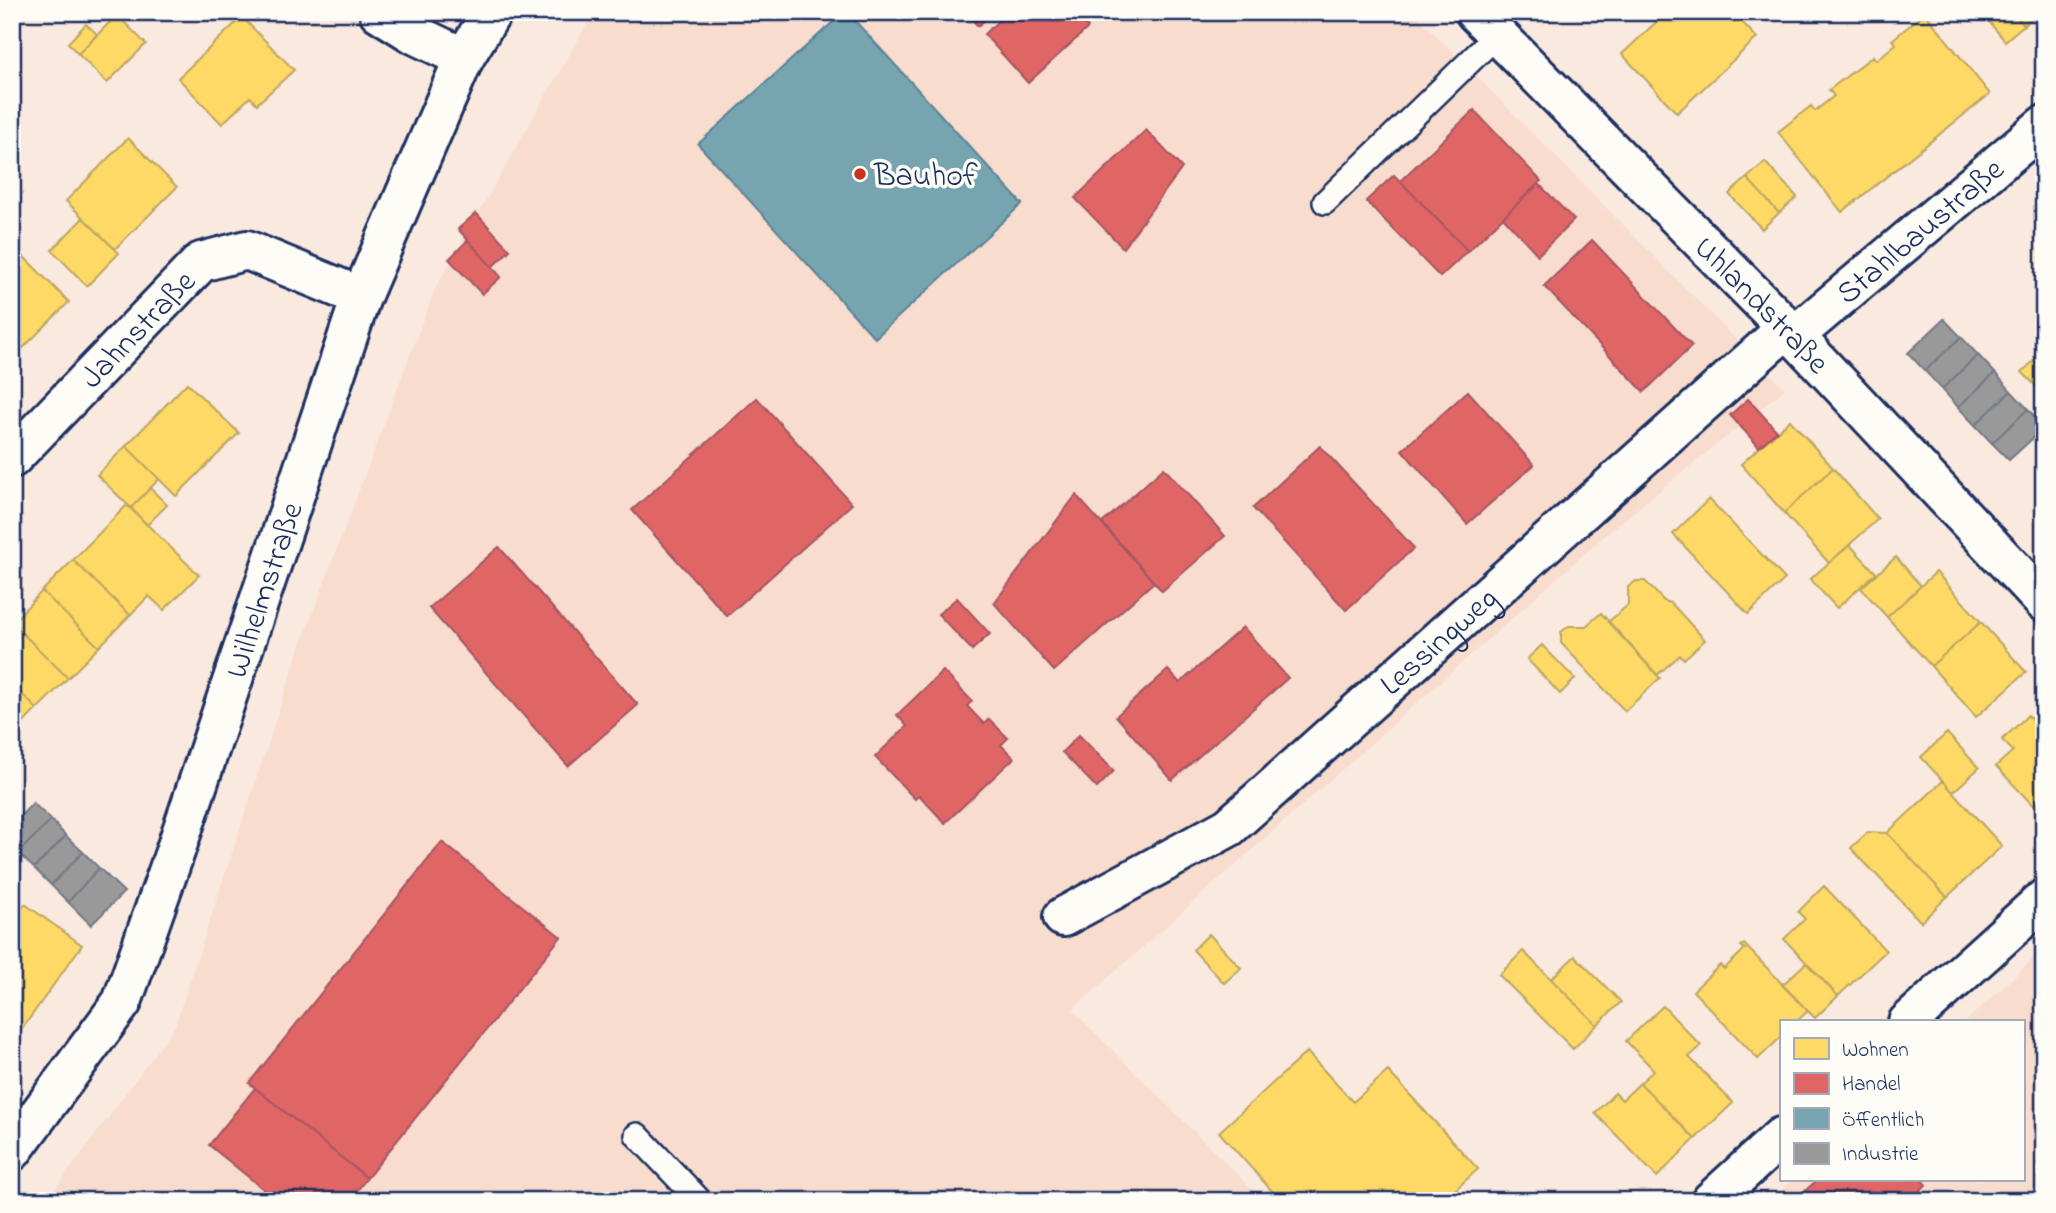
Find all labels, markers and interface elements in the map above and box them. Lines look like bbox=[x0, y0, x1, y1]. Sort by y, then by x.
street label: Stahlbaustraße bbox=[1827, 148, 2016, 318]
place label: Bauhof bbox=[873, 154, 978, 201]
marker: Bauhof bbox=[852, 166, 868, 182]
street label: Uhlandstraße bbox=[1682, 227, 1839, 387]
street label: Jahnstraße bbox=[71, 260, 209, 401]
street label: Wilhelmstraße bbox=[215, 496, 318, 685]
street label: Lessingweg bbox=[1371, 577, 1510, 709]
legend bbox=[1780, 1020, 2024, 1182]
text: Wohnen bbox=[1842, 1036, 1909, 1066]
text: Handel bbox=[1842, 1070, 1901, 1100]
text: Öffentlich bbox=[1842, 1106, 1924, 1136]
text: Industrie bbox=[1842, 1140, 1919, 1170]

